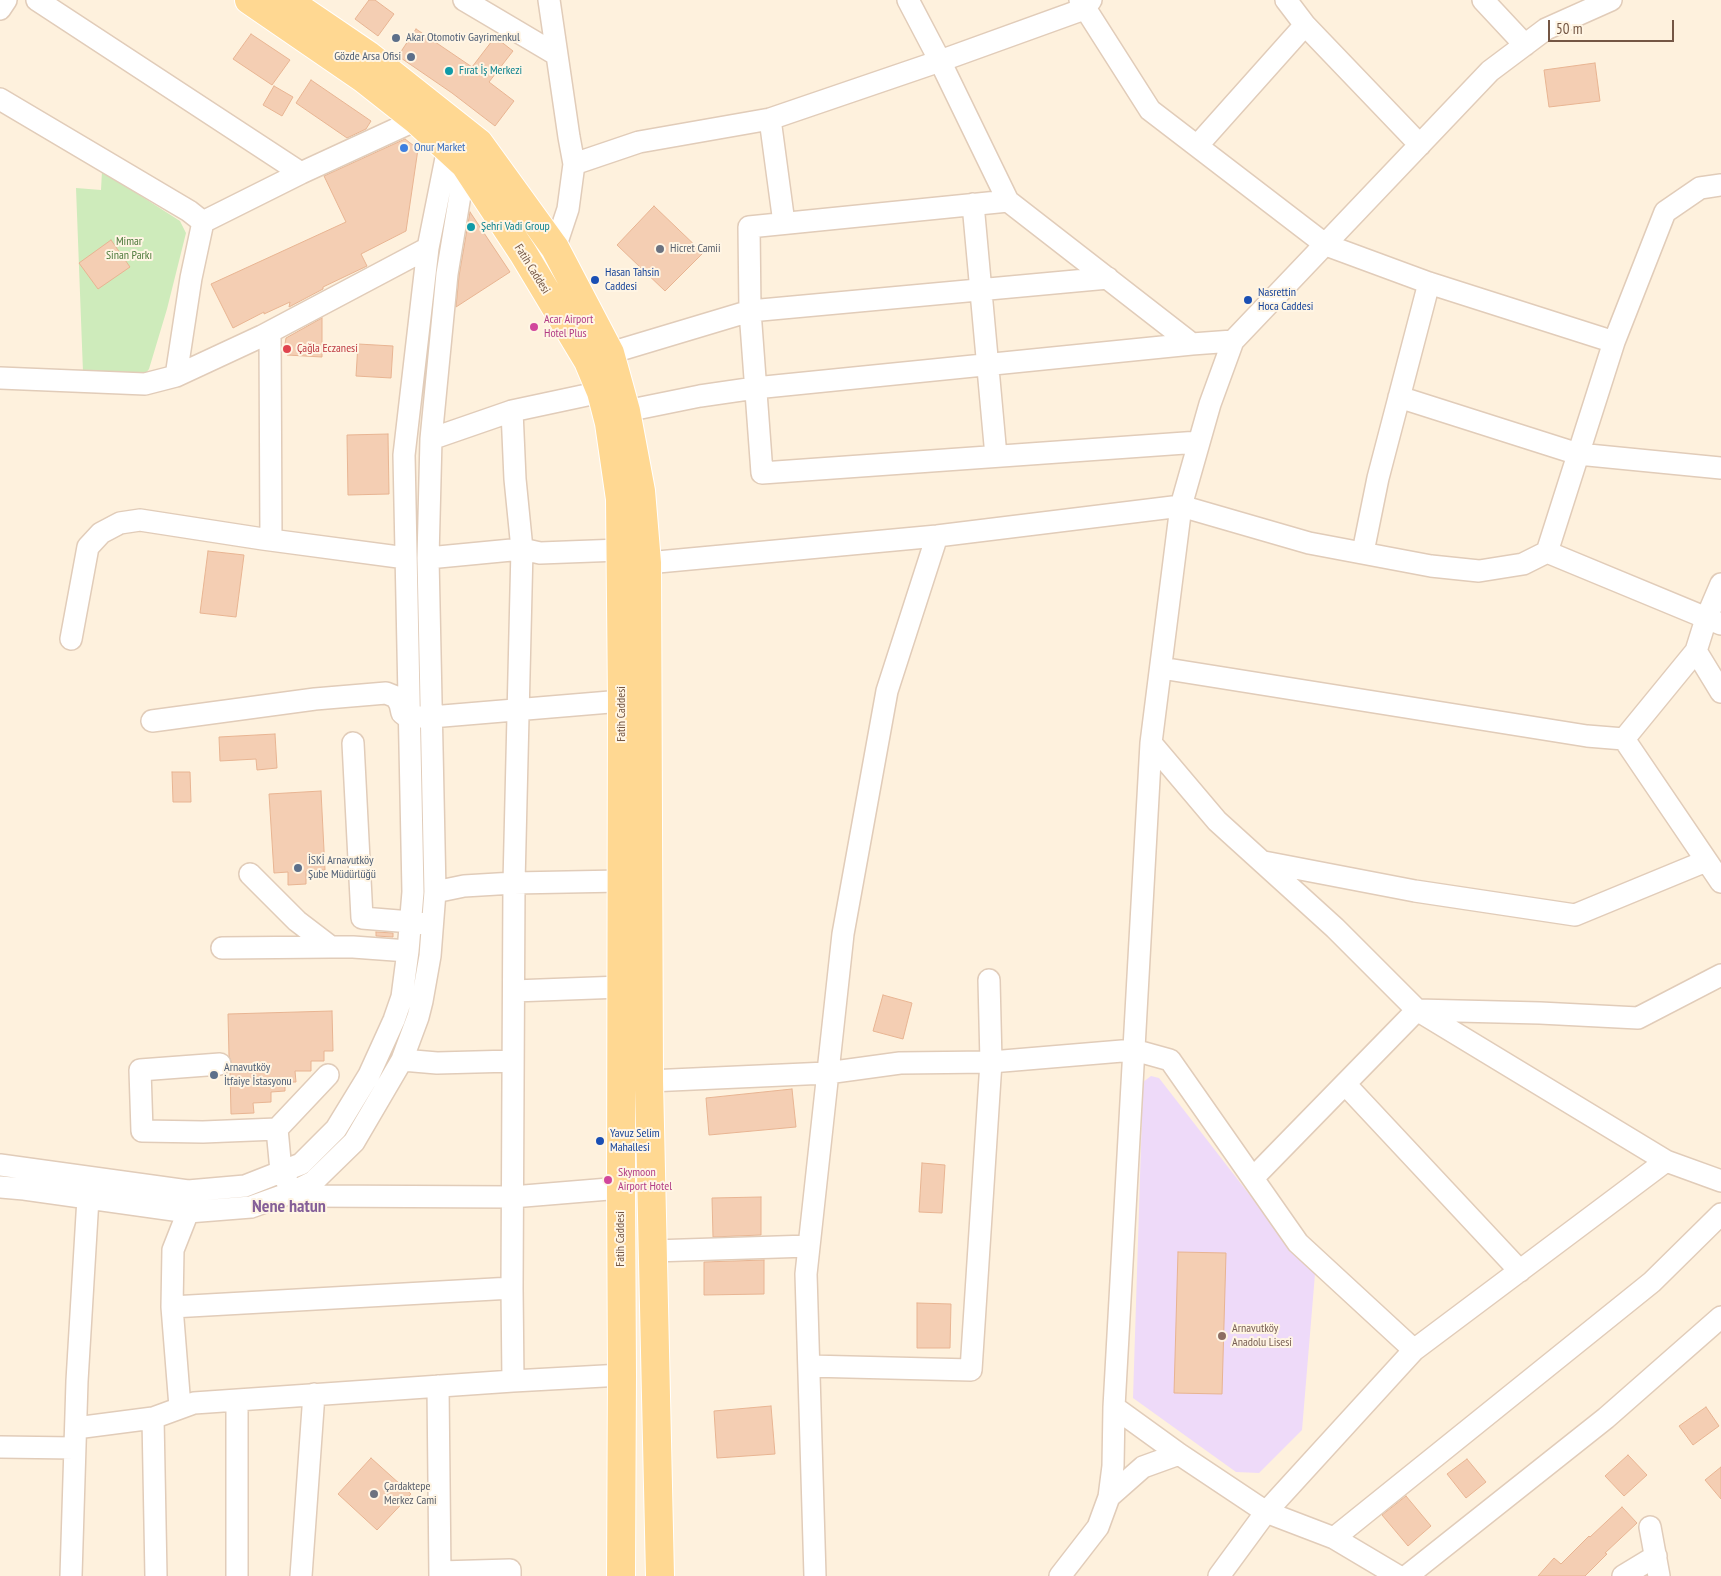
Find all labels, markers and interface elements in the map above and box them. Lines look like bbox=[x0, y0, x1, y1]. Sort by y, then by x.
scale bar bbox=[1551, 10, 1677, 42]
text: 50 m bbox=[1556, 19, 1582, 38]
place label: Akar Otomotiv Gayrimenkul bbox=[406, 31, 520, 45]
marker: Akar Otomotiv Gayrimenkul bbox=[390, 32, 402, 44]
place label: Gözde Arsa Ofisi bbox=[334, 50, 401, 64]
marker: Gözde Arsa Ofisi bbox=[405, 51, 417, 63]
place label: Fırat İş Merkezi bbox=[459, 64, 522, 78]
marker: Fırat İş Merkezi bbox=[443, 65, 455, 77]
place label: Onur Market bbox=[414, 141, 465, 155]
marker: Onur Market bbox=[398, 142, 410, 154]
place label: Şehri Vadi Group bbox=[481, 220, 550, 234]
marker: Şehri Vadi Group bbox=[465, 221, 477, 233]
park label: Mimar Sinan Parkı bbox=[106, 235, 152, 263]
street label: Fatih Caddesi bbox=[511, 242, 553, 296]
place label: Hicret Camii bbox=[670, 242, 721, 256]
marker: Hicret Camii bbox=[654, 243, 666, 255]
place label: Hasan Tahsin Caddesi bbox=[605, 266, 659, 294]
marker: Hasan Tahsin Caddesi bbox=[589, 274, 601, 286]
place label: Nasrettin Hoca Caddesi bbox=[1258, 286, 1313, 314]
marker: Nasrettin Hoca Caddesi bbox=[1242, 294, 1254, 306]
place label: Acar Airport Hotel Plus bbox=[544, 313, 593, 341]
marker: Acar Airport Hotel Plus bbox=[528, 321, 540, 333]
place label: Çağla Eczanesi bbox=[297, 342, 358, 356]
marker: Çağla Eczanesi bbox=[281, 343, 293, 355]
street label: Fatih Caddesi bbox=[615, 686, 629, 742]
place label: İSKİ Arnavutköy Şube Müdürlüğü bbox=[308, 854, 376, 882]
marker: İSKİ Arnavutköy Şube Müdürlüğü bbox=[292, 862, 304, 874]
place label: Arnavutköy İtfaiye İstasyonu bbox=[224, 1061, 292, 1089]
marker: Arnavutköy İtfaiye İstasyonu bbox=[208, 1069, 220, 1081]
place label: Yavuz Selim Mahallesi bbox=[610, 1127, 660, 1155]
marker: Yavuz Selim Mahallesi bbox=[594, 1135, 606, 1147]
place label: Skymoon Airport Hotel bbox=[618, 1166, 672, 1194]
marker: Skymoon Airport Hotel bbox=[602, 1174, 614, 1186]
district label: Nene hatun bbox=[252, 1196, 326, 1218]
street label: Fatih Caddesi bbox=[614, 1211, 628, 1267]
place label: Arnavutköy Anadolu Lisesi bbox=[1232, 1322, 1292, 1350]
marker: Arnavutköy Anadolu Lisesi bbox=[1216, 1330, 1228, 1342]
place label: Çardaktepe Merkez Cami bbox=[384, 1480, 437, 1508]
marker: Çardaktepe Merkez Cami bbox=[368, 1488, 380, 1500]

